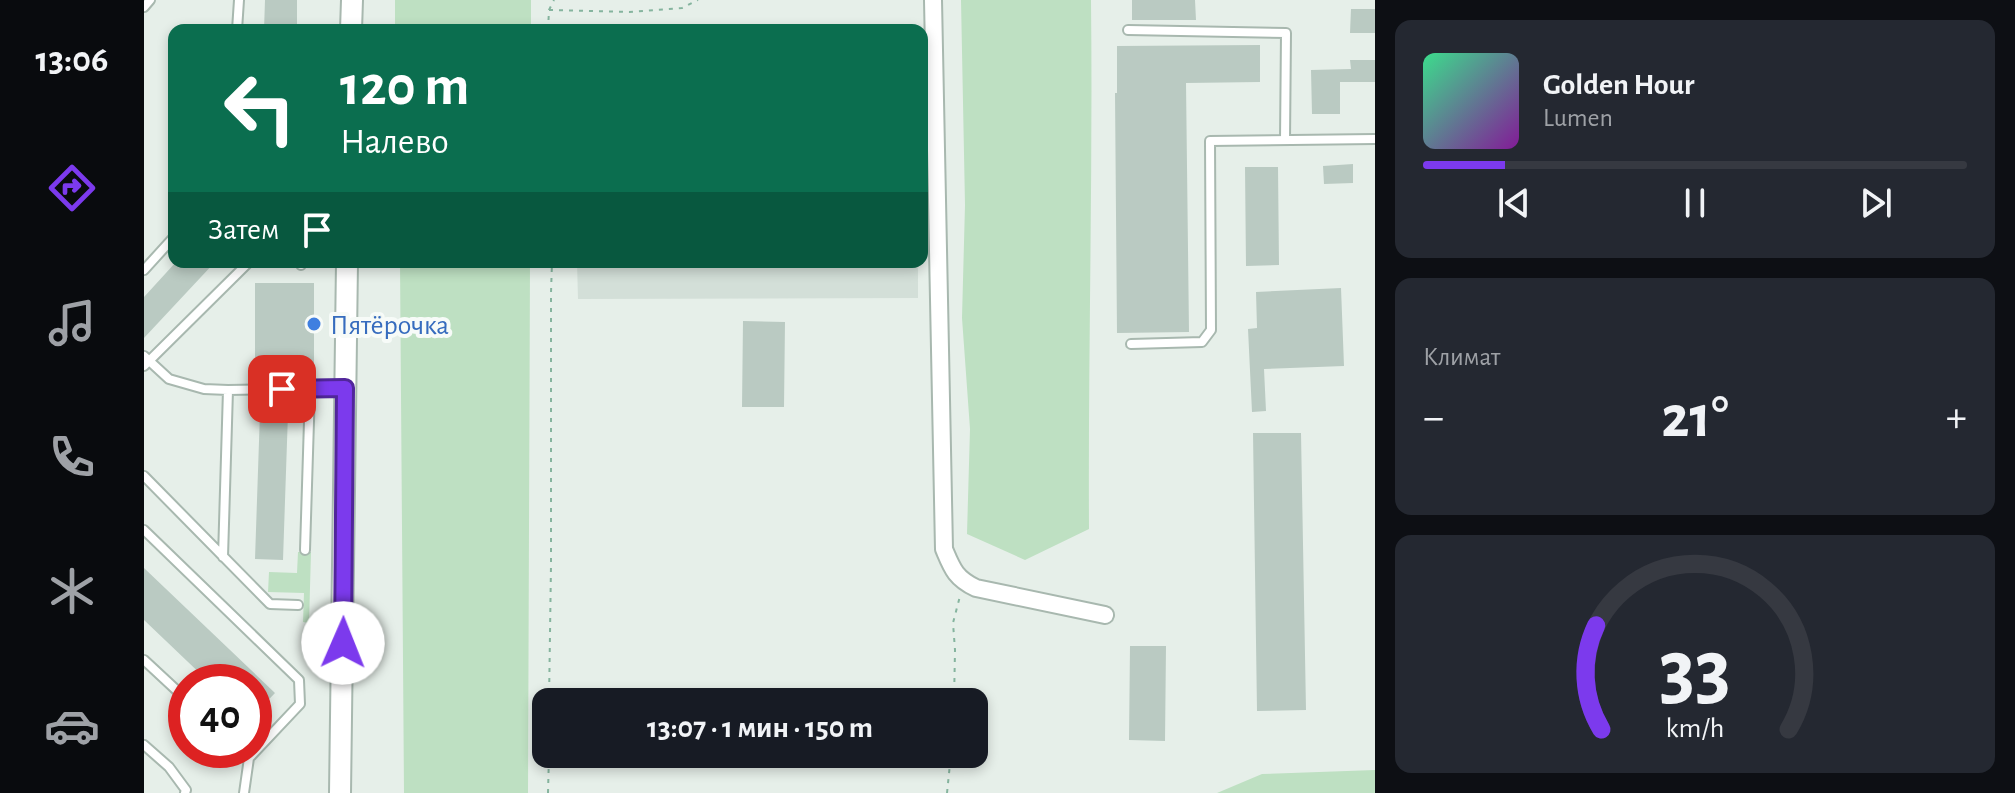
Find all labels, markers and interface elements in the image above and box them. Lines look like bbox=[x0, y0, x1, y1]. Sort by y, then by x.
text: 13:06 bbox=[36, 42, 108, 78]
icon: left bbox=[208, 56, 312, 160]
text: 120 m bbox=[340, 59, 469, 115]
text: Golden Hour bbox=[1543, 70, 1695, 100]
text: Lumen bbox=[1543, 105, 1613, 131]
text: Налево bbox=[340, 124, 449, 160]
icon: directions bbox=[44, 160, 100, 216]
icon: previous bbox=[1492, 181, 1536, 225]
icon: pause bbox=[1673, 181, 1717, 225]
icon: next bbox=[1854, 181, 1898, 225]
icon: arrive bbox=[295, 208, 339, 252]
text: Затем bbox=[208, 215, 279, 245]
icon: music bbox=[44, 295, 100, 351]
place label: Пятёрочка bbox=[330, 312, 449, 340]
marker: Пятёрочка bbox=[305, 315, 323, 333]
text: Климат bbox=[1423, 344, 1500, 370]
pin bbox=[248, 355, 316, 423]
icon: arrive bbox=[260, 367, 304, 411]
text: 21° bbox=[1661, 388, 1729, 448]
text: − bbox=[1423, 396, 1444, 440]
text: + bbox=[1946, 396, 1967, 440]
icon: phone bbox=[44, 429, 100, 485]
icon: climate bbox=[44, 563, 100, 619]
position arrow bbox=[301, 601, 385, 685]
text: 33 bbox=[1659, 629, 1731, 713]
speed limit sign: 40 bbox=[168, 664, 272, 768]
icon: car bbox=[44, 698, 100, 754]
text: 13:07 · 1 мин · 150 m bbox=[647, 713, 873, 743]
text: km/h bbox=[1666, 714, 1724, 743]

